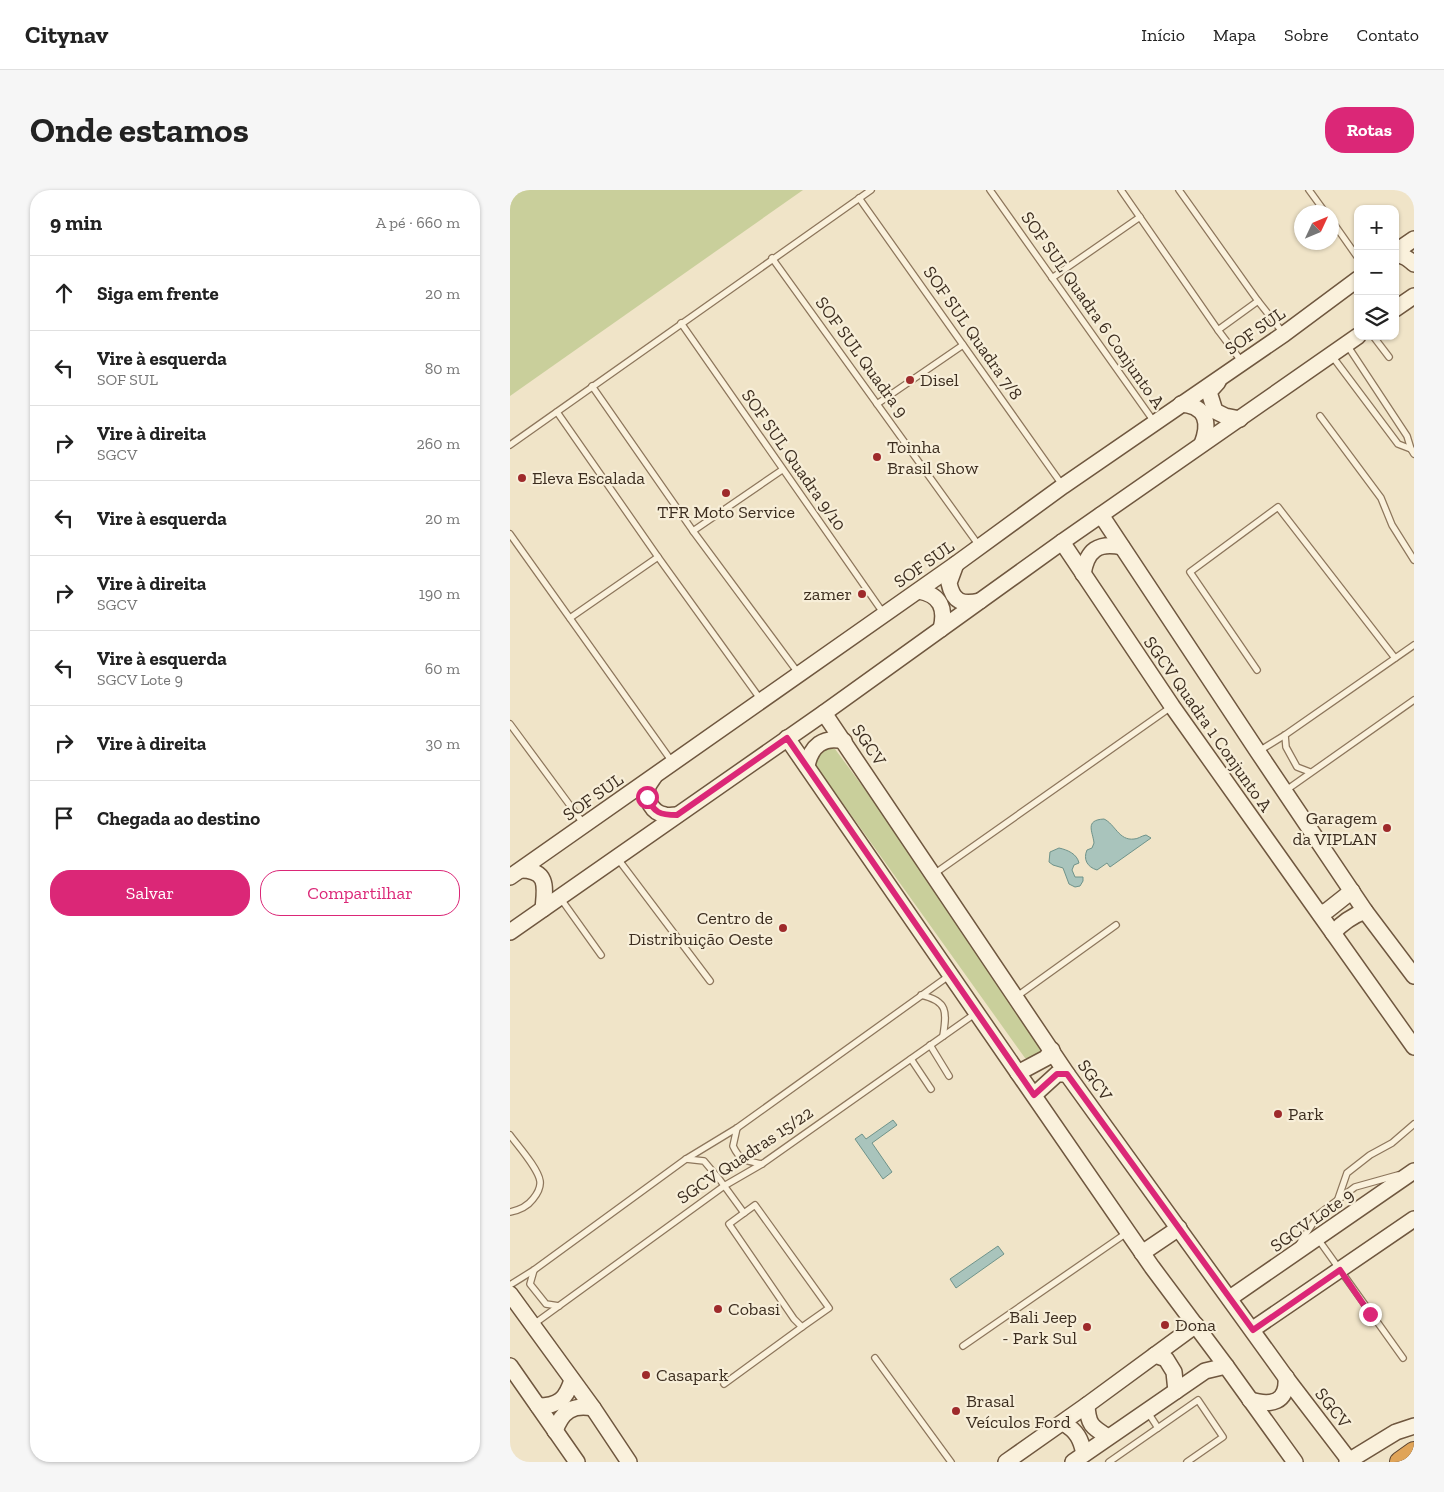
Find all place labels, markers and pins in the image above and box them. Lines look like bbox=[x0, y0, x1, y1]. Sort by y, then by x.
place label: Disel bbox=[920, 369, 959, 391]
marker: Disel bbox=[904, 374, 916, 386]
place label: Toinha Brasil Show bbox=[887, 436, 979, 479]
marker: Toinha Brasil Show bbox=[871, 451, 883, 463]
place label: Eleva Escalada bbox=[532, 467, 645, 489]
marker: Eleva Escalada bbox=[516, 472, 528, 484]
marker: TFR Moto Service bbox=[720, 487, 732, 499]
place label: TFR Moto Service bbox=[657, 501, 795, 523]
place label: zamer bbox=[803, 583, 852, 605]
marker: zamer bbox=[856, 588, 868, 600]
place label: Garagem da VIPLAN bbox=[1293, 807, 1377, 850]
marker: Garagem da VIPLAN bbox=[1381, 822, 1393, 834]
place label: Centro de Distribuição Oeste bbox=[628, 907, 773, 950]
marker: Centro de Distribuição Oeste bbox=[777, 922, 789, 934]
place label: Park bbox=[1288, 1103, 1324, 1125]
marker: Park bbox=[1272, 1108, 1284, 1120]
place label: Cobasi bbox=[728, 1298, 780, 1320]
marker: Cobasi bbox=[712, 1303, 724, 1315]
place label: Bali Jeep - Park Sul bbox=[1002, 1306, 1077, 1349]
place label: Dona bbox=[1175, 1314, 1216, 1336]
marker: Dona bbox=[1159, 1319, 1171, 1331]
marker: Bali Jeep - Park Sul bbox=[1081, 1321, 1093, 1333]
place label: Casapark bbox=[656, 1364, 729, 1386]
marker: Casapark bbox=[640, 1369, 652, 1381]
place label: Brasal Veículos Ford bbox=[965, 1390, 1071, 1433]
marker: Brasal Veículos Ford bbox=[950, 1405, 962, 1417]

